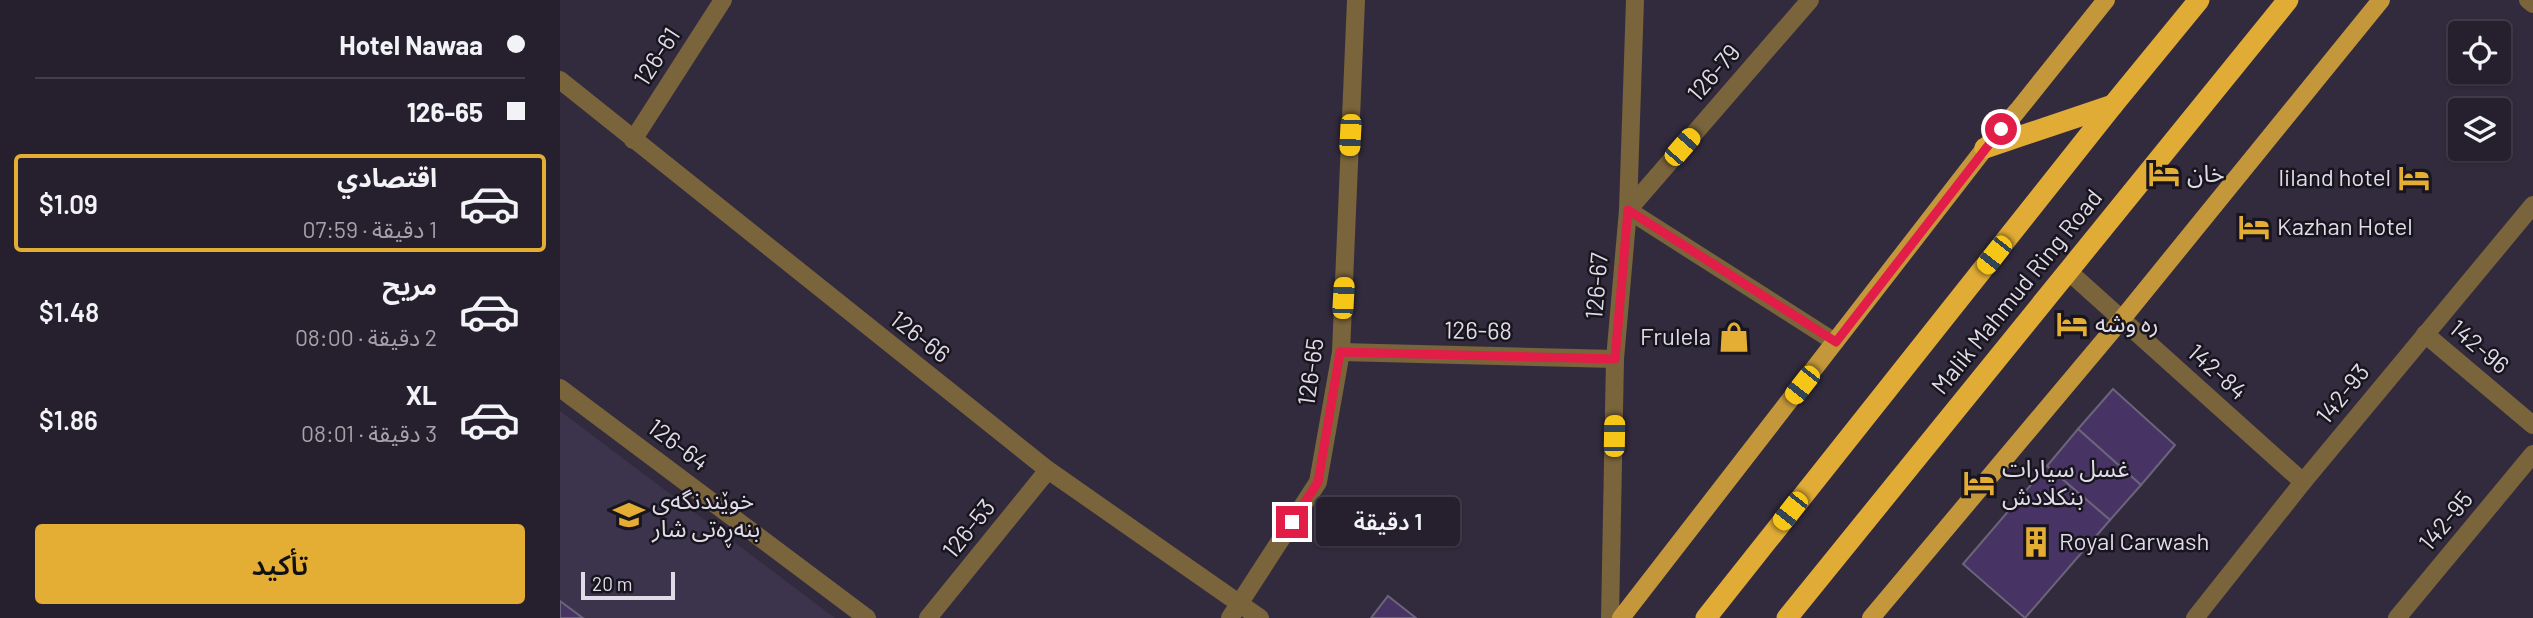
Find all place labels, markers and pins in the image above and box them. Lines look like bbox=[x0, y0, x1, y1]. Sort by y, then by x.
hotel icon: خان bbox=[2147, 157, 2181, 191]
place label: خان bbox=[2187, 158, 2225, 188]
hotel icon: liland hotel bbox=[2397, 161, 2431, 195]
place label: liland hotel bbox=[2279, 162, 2391, 191]
hotel icon: Kazhan Hotel bbox=[2237, 210, 2271, 244]
place label: Kazhan Hotel bbox=[2277, 211, 2413, 240]
hotel icon: ره وشه bbox=[2055, 307, 2089, 341]
place label: ره وشه bbox=[2095, 308, 2159, 338]
shop icon: Frulela bbox=[1717, 320, 1751, 354]
place label: Frulela bbox=[1640, 321, 1711, 350]
place label: غسل سيارات بنكلادش bbox=[2002, 453, 2129, 510]
hotel icon: غسل سيارات بنكلادش bbox=[1962, 466, 1996, 500]
place label: خوێندنگەی بنەڕەتی شار bbox=[651, 485, 760, 549]
school or university icon: خوێندنگەی بنەڕەتی شار bbox=[612, 498, 646, 532]
building icon: Royal Carwash bbox=[2019, 525, 2053, 559]
place label: Royal Carwash bbox=[2059, 526, 2209, 555]

